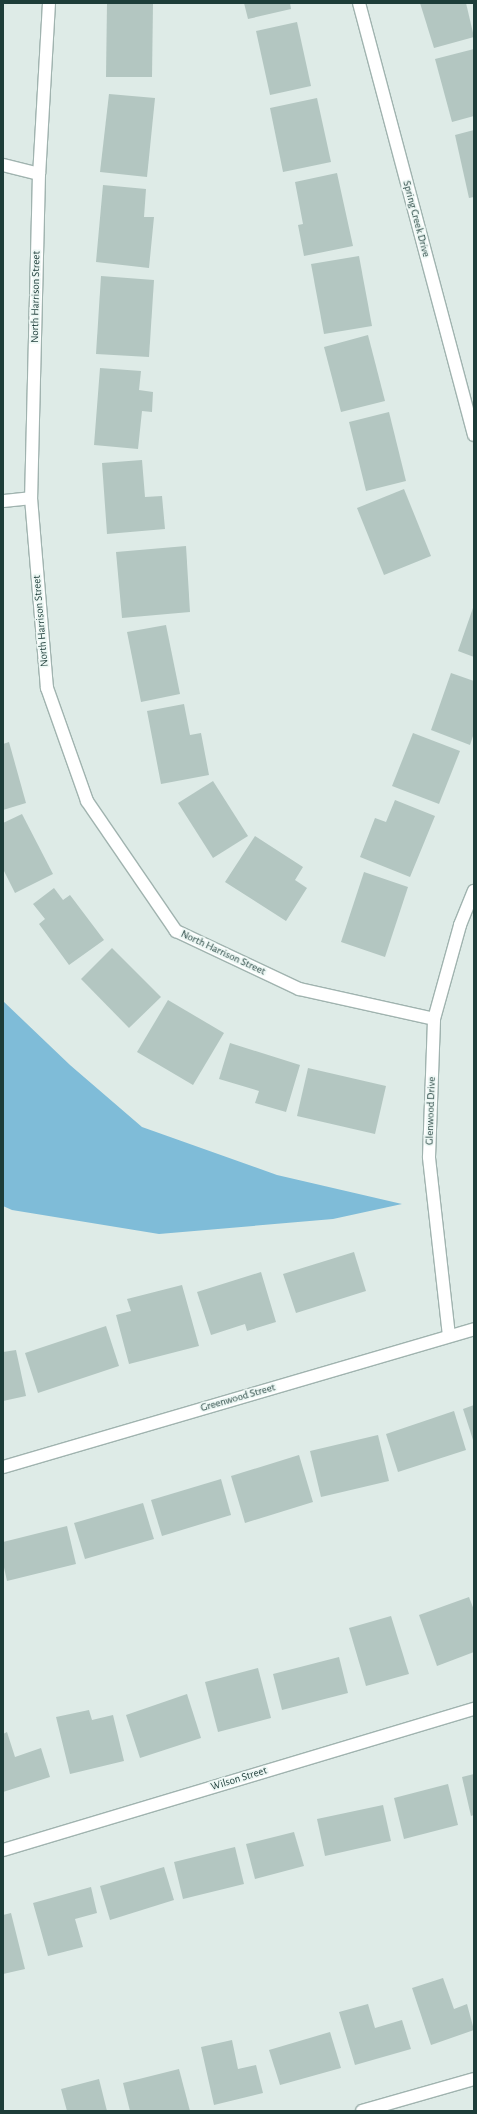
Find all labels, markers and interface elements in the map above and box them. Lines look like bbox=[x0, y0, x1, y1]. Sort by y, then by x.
street label: Spring Creek Drive bbox=[399, 179, 433, 259]
street label: North Harrison Street bbox=[29, 251, 43, 343]
street label: North Harrison Street bbox=[30, 575, 52, 667]
street label: North Harrison Street bbox=[179, 928, 267, 978]
street label: Glenwood Drive bbox=[423, 1077, 439, 1145]
street label: Greenwood Street bbox=[199, 1381, 277, 1415]
street label: Wilson Street bbox=[209, 1764, 269, 1794]

